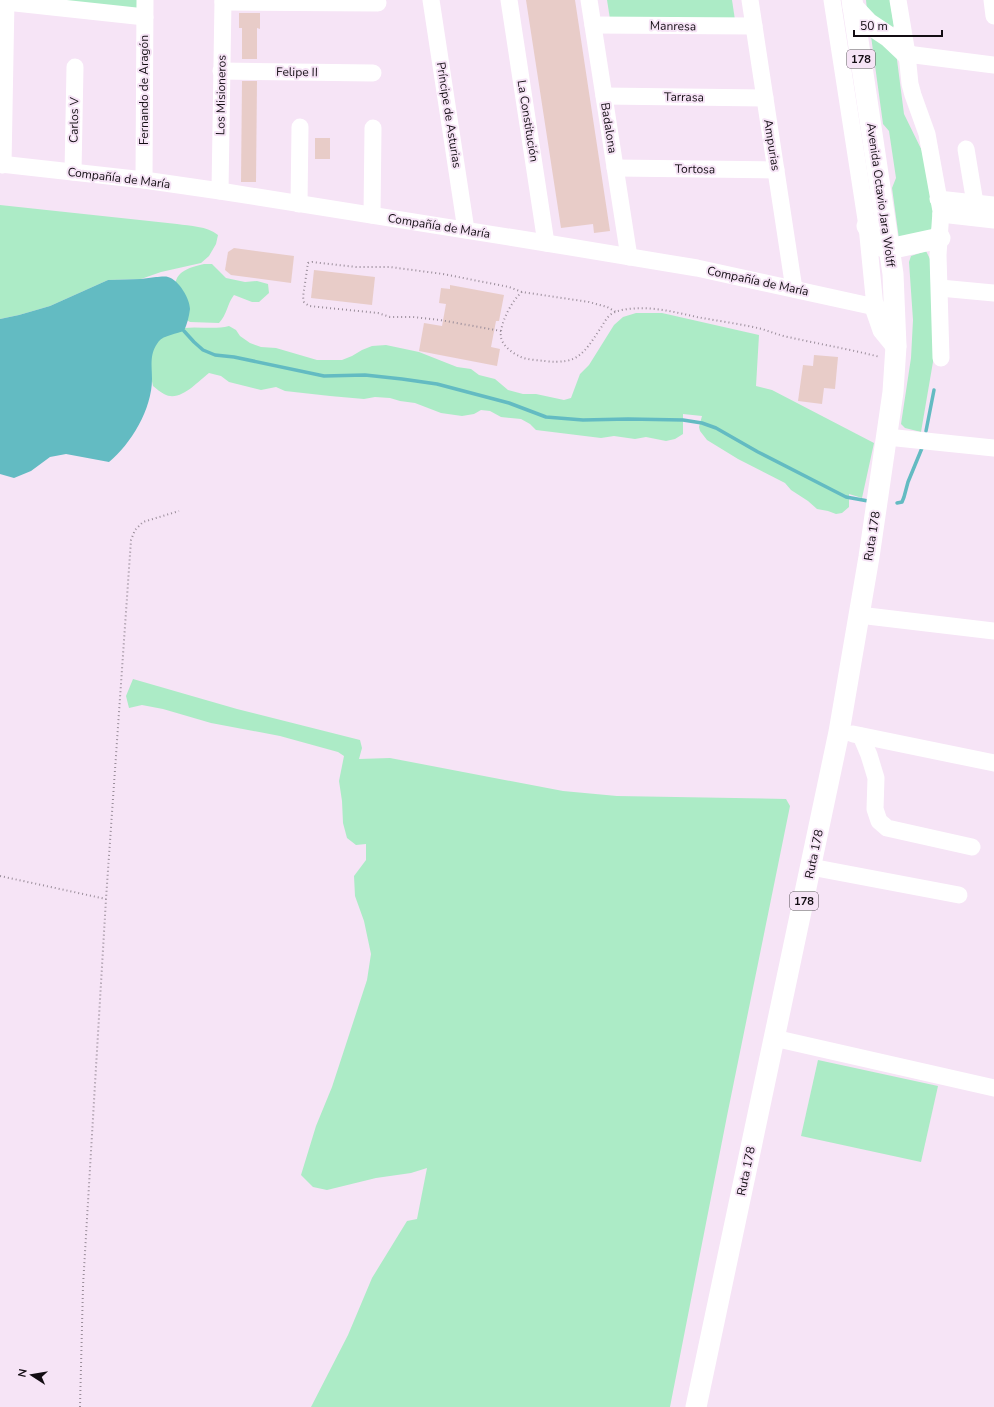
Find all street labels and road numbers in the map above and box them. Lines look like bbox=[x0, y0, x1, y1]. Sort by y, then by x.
street label: Manresa bbox=[650, 18, 696, 34]
street label: Fernando de Aragón bbox=[136, 35, 152, 145]
road number: 178 bbox=[847, 50, 875, 68]
street label: Los Misioneros bbox=[212, 55, 230, 135]
street label: Príncipe de Asturias bbox=[433, 61, 465, 169]
street label: Felipe II bbox=[276, 64, 318, 80]
street label: La Constitución bbox=[514, 79, 542, 163]
street label: Tarrasa bbox=[664, 89, 704, 105]
street label: Carlos V bbox=[66, 96, 82, 143]
street label: Badalona bbox=[597, 101, 621, 155]
street label: Ampurias bbox=[760, 118, 784, 172]
street label: Avenida Octavio Jara Wolff bbox=[863, 122, 899, 269]
street label: Tortosa bbox=[675, 161, 715, 177]
street label: Compañía de María bbox=[67, 164, 171, 192]
street label: Compañía de María bbox=[387, 210, 491, 242]
street label: Compañía de María bbox=[706, 262, 810, 300]
street label: Ruta 178 bbox=[860, 510, 884, 562]
street label: Ruta 178 bbox=[801, 828, 827, 880]
road number: 178 bbox=[790, 892, 818, 910]
street label: Ruta 178 bbox=[733, 1145, 759, 1197]

